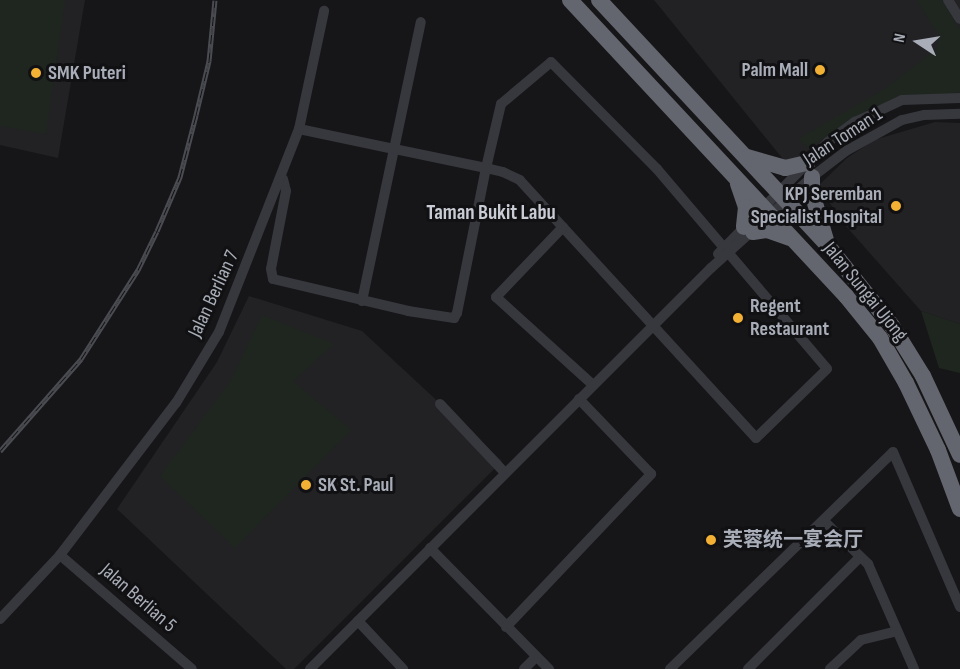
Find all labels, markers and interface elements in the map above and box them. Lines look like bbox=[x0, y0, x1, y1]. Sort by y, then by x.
north arrow bbox=[888, 12, 948, 72]
text: N bbox=[890, 32, 910, 44]
place label: Palm Mall bbox=[742, 58, 808, 82]
place label: SMK Puteri bbox=[48, 61, 126, 85]
marker: Palm Mall bbox=[813, 63, 827, 77]
marker: SMK Puteri bbox=[29, 66, 43, 80]
street label: Jalan Toman 1 bbox=[799, 103, 887, 171]
place label: KPJ Seremban Specialist Hospital bbox=[751, 183, 882, 230]
marker: KPJ Seremban Specialist Hospital bbox=[887, 197, 905, 215]
district label: Taman Bukit Labu bbox=[426, 200, 556, 226]
street label: Jalan Sungai Ujong bbox=[818, 237, 912, 347]
street label: Jalan Berlian 7 bbox=[183, 247, 245, 341]
place label: Regent Restaurant bbox=[750, 294, 829, 341]
marker: Regent Restaurant bbox=[731, 311, 745, 325]
place label: SK St. Paul bbox=[318, 473, 393, 497]
marker: SK St. Paul bbox=[299, 478, 313, 492]
place label: 芙蓉统一宴会厅 bbox=[723, 528, 863, 552]
marker: 芙蓉统一宴会厅 bbox=[704, 533, 718, 547]
street label: Jalan Berlian 5 bbox=[95, 558, 181, 638]

